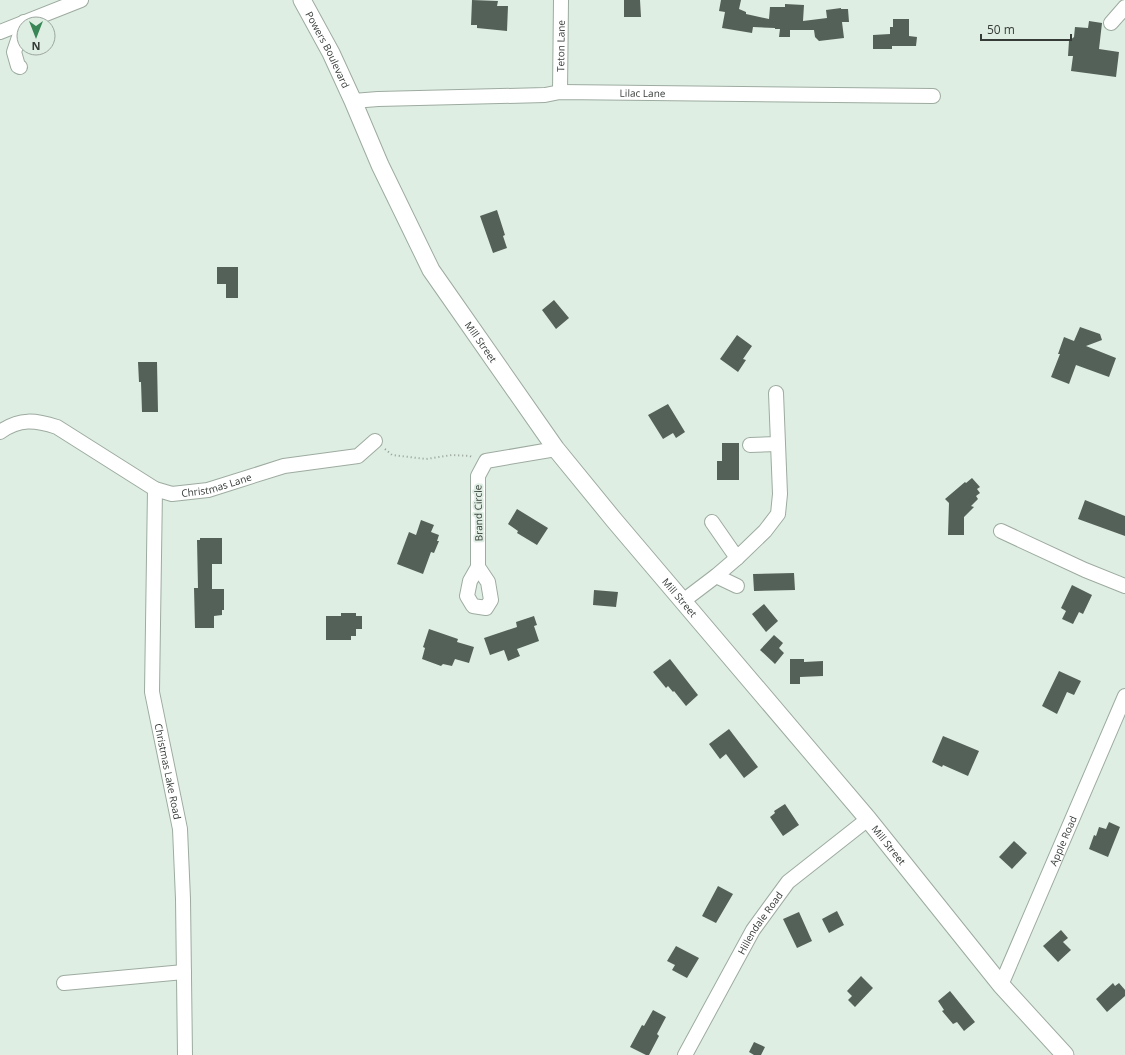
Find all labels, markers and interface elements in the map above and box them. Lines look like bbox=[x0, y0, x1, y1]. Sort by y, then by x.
street label: Powers Boulevard bbox=[302, 9, 353, 90]
north arrow bbox=[16, 16, 56, 56]
scale bar bbox=[981, 16, 1071, 42]
street label: Teton Lane bbox=[553, 20, 568, 72]
text: 50 m bbox=[987, 21, 1015, 38]
text: N bbox=[32, 39, 40, 54]
street label: Lilac Lane bbox=[620, 86, 666, 100]
street label: Mill Street bbox=[462, 318, 501, 366]
street label: Christmas Lane bbox=[180, 470, 254, 500]
street label: Brand Circle bbox=[470, 484, 485, 542]
street label: Mill Street bbox=[659, 575, 701, 620]
street label: Christmas Lake Road bbox=[152, 722, 185, 821]
street label: Apple Road bbox=[1046, 814, 1080, 868]
street label: Mill Street bbox=[869, 822, 909, 868]
street label: Hillendale Road bbox=[734, 889, 786, 957]

